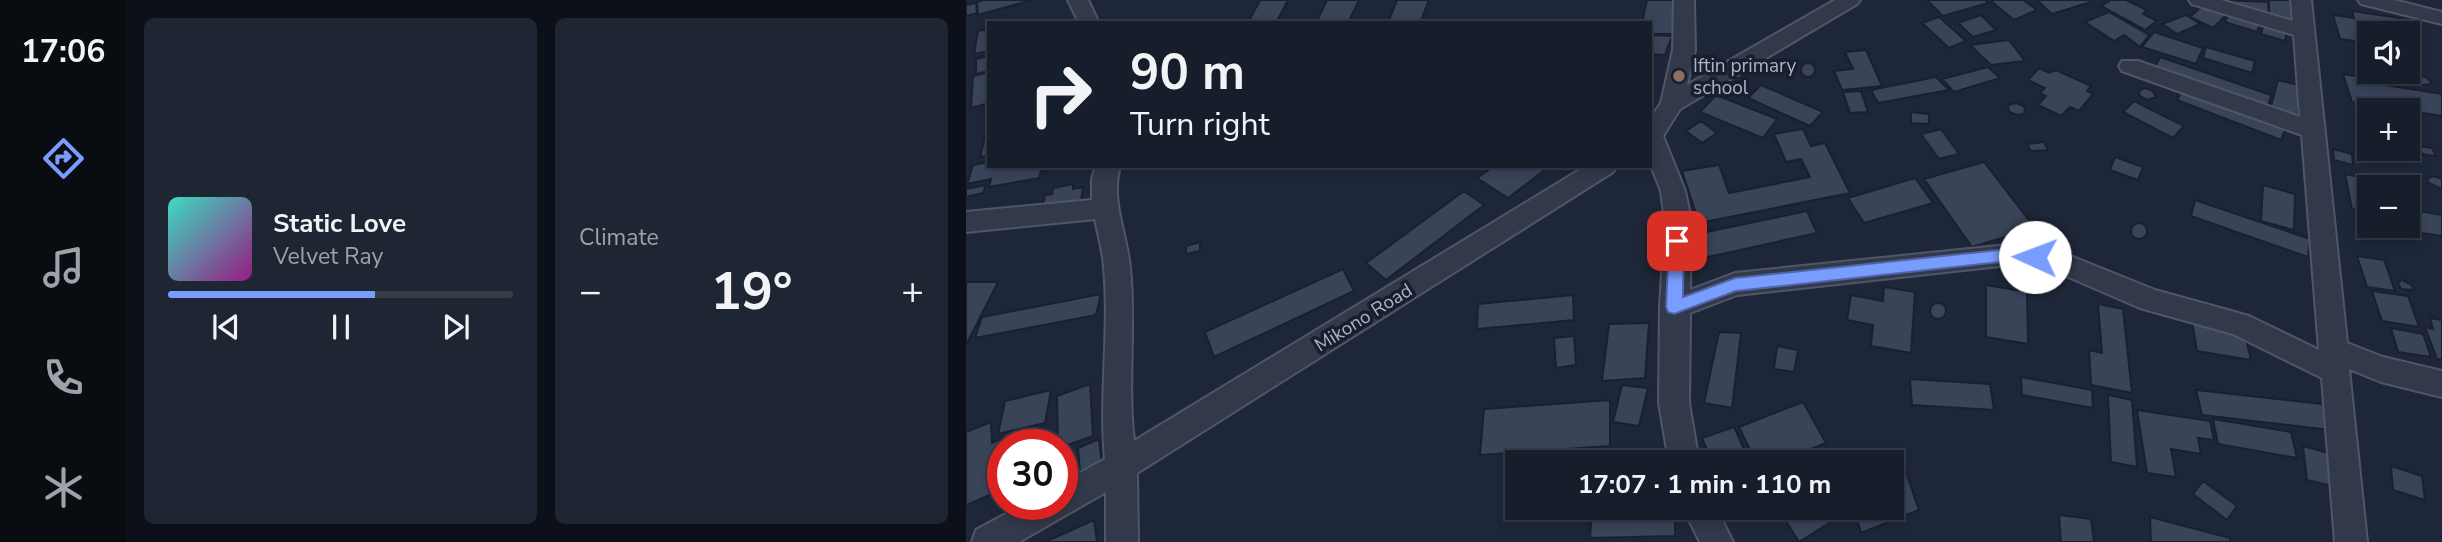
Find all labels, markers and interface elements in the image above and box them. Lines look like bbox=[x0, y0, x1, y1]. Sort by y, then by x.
map controls bbox=[2357, 21, 2420, 238]
button: sound bbox=[2357, 21, 2420, 84]
text: 17:06 bbox=[21, 30, 105, 73]
text: 90 m bbox=[1130, 39, 1245, 106]
icon: right bbox=[1015, 49, 1106, 140]
place label: Iftin primary school bbox=[1693, 53, 1796, 101]
marker: Iftin primary school bbox=[1671, 68, 1687, 84]
button: + bbox=[2357, 98, 2420, 161]
text: Turn right bbox=[1130, 103, 1270, 146]
icon: directions bbox=[39, 134, 88, 183]
button: − bbox=[2357, 175, 2420, 238]
text: Static Love bbox=[273, 206, 406, 241]
pin bbox=[1647, 211, 1707, 271]
position arrow bbox=[1998, 220, 2072, 294]
text: Climate bbox=[579, 222, 659, 253]
icon: arrive bbox=[1658, 222, 1696, 260]
text: Velvet Ray bbox=[273, 241, 383, 272]
icon: music bbox=[39, 243, 88, 292]
text: 19° bbox=[710, 256, 793, 327]
text: − bbox=[579, 266, 602, 317]
text: + bbox=[901, 266, 924, 317]
street label: Mikono Road bbox=[1310, 277, 1417, 358]
icon: previous bbox=[207, 308, 245, 346]
icon: pause bbox=[322, 308, 360, 346]
icon: next bbox=[437, 308, 475, 346]
icon: phone bbox=[39, 353, 88, 402]
speed limit sign: 30 bbox=[987, 429, 1078, 520]
icon: climate bbox=[39, 463, 88, 512]
text: 17:07 · 1 min · 110 m bbox=[1578, 467, 1831, 502]

